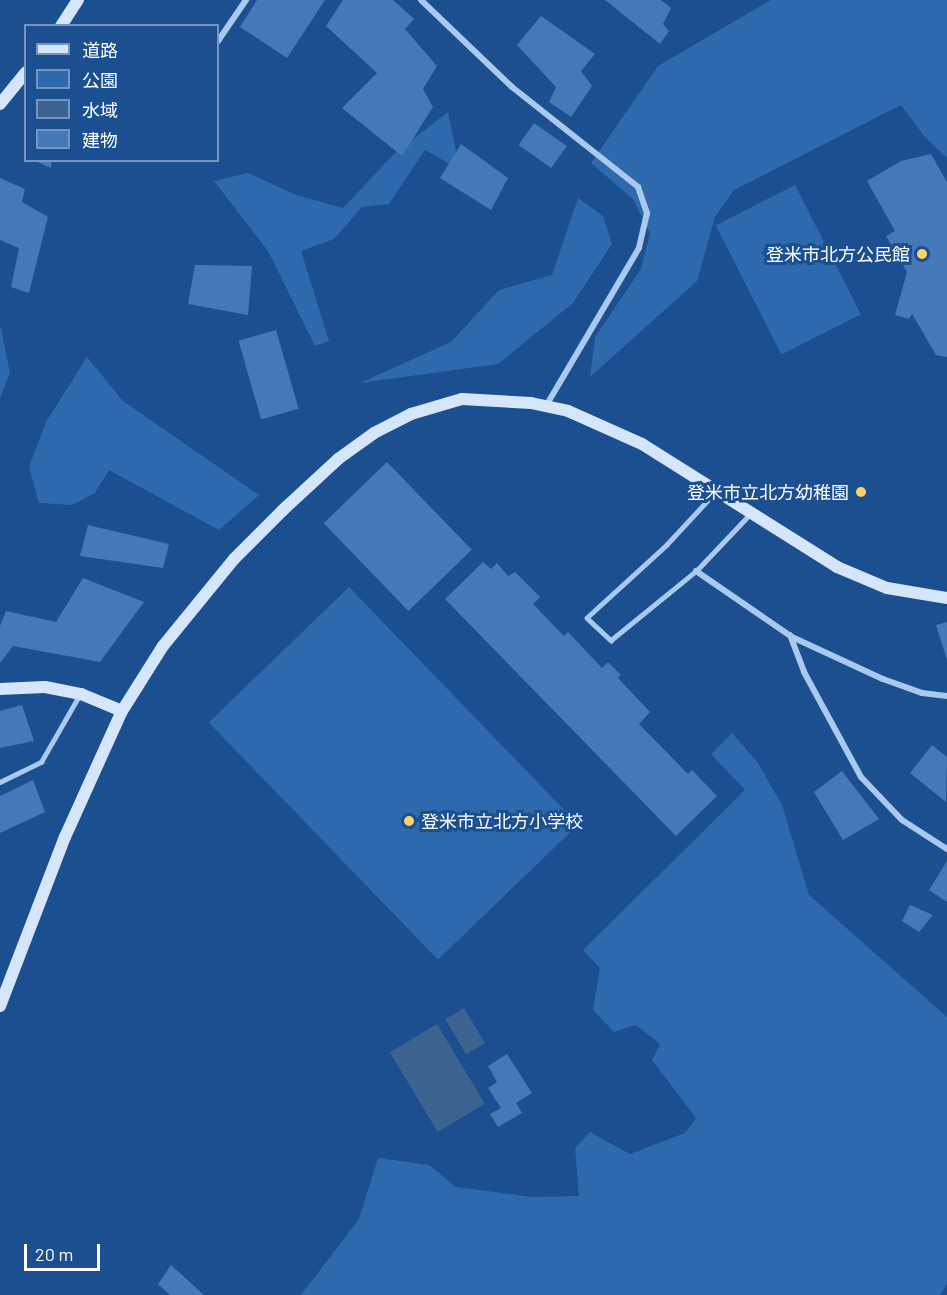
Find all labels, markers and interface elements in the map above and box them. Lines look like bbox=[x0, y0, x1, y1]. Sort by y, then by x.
legend bbox=[24, 24, 219, 162]
text: 道路 bbox=[82, 39, 118, 61]
text: 公園 bbox=[82, 69, 118, 91]
text: 水域 bbox=[82, 99, 118, 121]
text: 建物 bbox=[82, 129, 118, 151]
place label: 登米市北方公民館 bbox=[766, 243, 910, 265]
marker: 登米市北方公民館 bbox=[915, 247, 929, 261]
place label: 登米市立北方幼稚園 bbox=[687, 481, 849, 503]
marker: 登米市立北方幼稚園 bbox=[854, 485, 868, 499]
place label: 登米市立北方小学校 bbox=[421, 810, 583, 832]
marker: 登米市立北方小学校 bbox=[402, 814, 416, 828]
scale bar bbox=[27, 1232, 104, 1270]
text: 20 m bbox=[35, 1243, 73, 1265]

